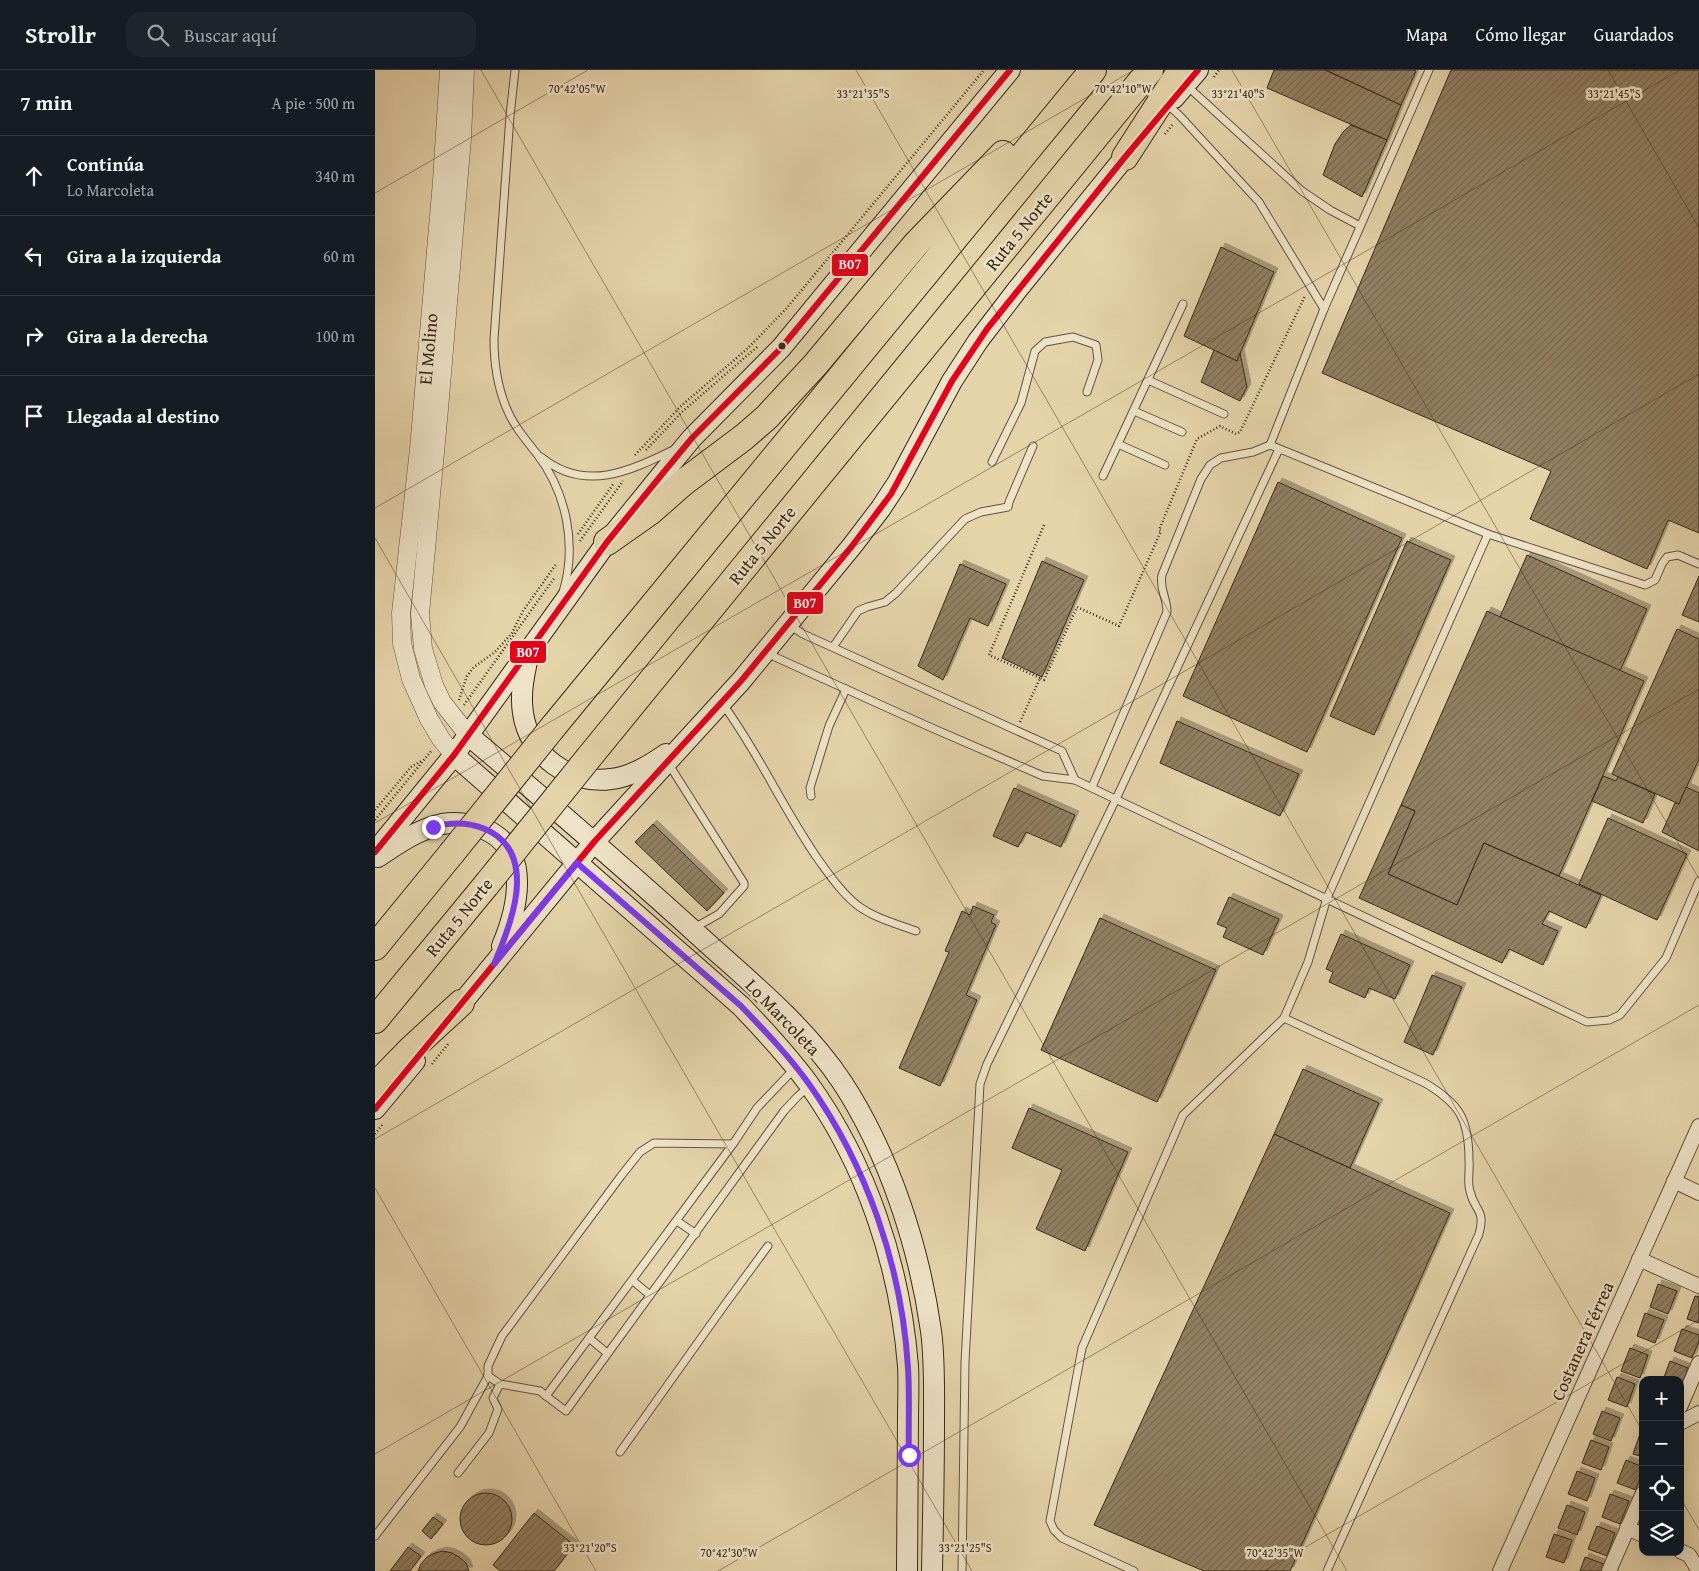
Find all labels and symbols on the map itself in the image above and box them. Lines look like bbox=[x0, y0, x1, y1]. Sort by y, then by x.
text: 70°42'05"W bbox=[548, 80, 607, 97]
text: 70°42'10"W bbox=[1094, 80, 1153, 97]
text: 33°21'35"S bbox=[836, 85, 890, 102]
text: 33°21'40"S bbox=[1211, 85, 1265, 102]
text: 33°21'45"S bbox=[1587, 85, 1641, 102]
street label: Ruta 5 Norte bbox=[979, 186, 1059, 276]
line badge: B07 bbox=[831, 253, 869, 277]
text: B07 bbox=[838, 254, 862, 274]
street label: El Molino bbox=[411, 312, 445, 386]
unlabelled marker bbox=[777, 341, 787, 351]
street label: Ruta 5 Norte bbox=[722, 500, 802, 590]
line badge: B07 bbox=[786, 591, 824, 615]
text: B07 bbox=[793, 593, 817, 613]
line badge: B07 bbox=[509, 640, 547, 664]
text: B07 bbox=[516, 642, 540, 662]
route end bbox=[422, 816, 445, 839]
street label: Ruta 5 Norte bbox=[419, 872, 499, 962]
street label: Lo Marcoleta bbox=[739, 972, 827, 1062]
street label: Costanera Férrea bbox=[1544, 1277, 1621, 1405]
route start bbox=[898, 1444, 921, 1467]
text: 33°21'20"S bbox=[563, 1539, 617, 1556]
text: 33°21'25"S bbox=[938, 1539, 992, 1556]
text: 70°42'30"W bbox=[700, 1544, 759, 1561]
text: 70°42'35"W bbox=[1246, 1544, 1305, 1561]

